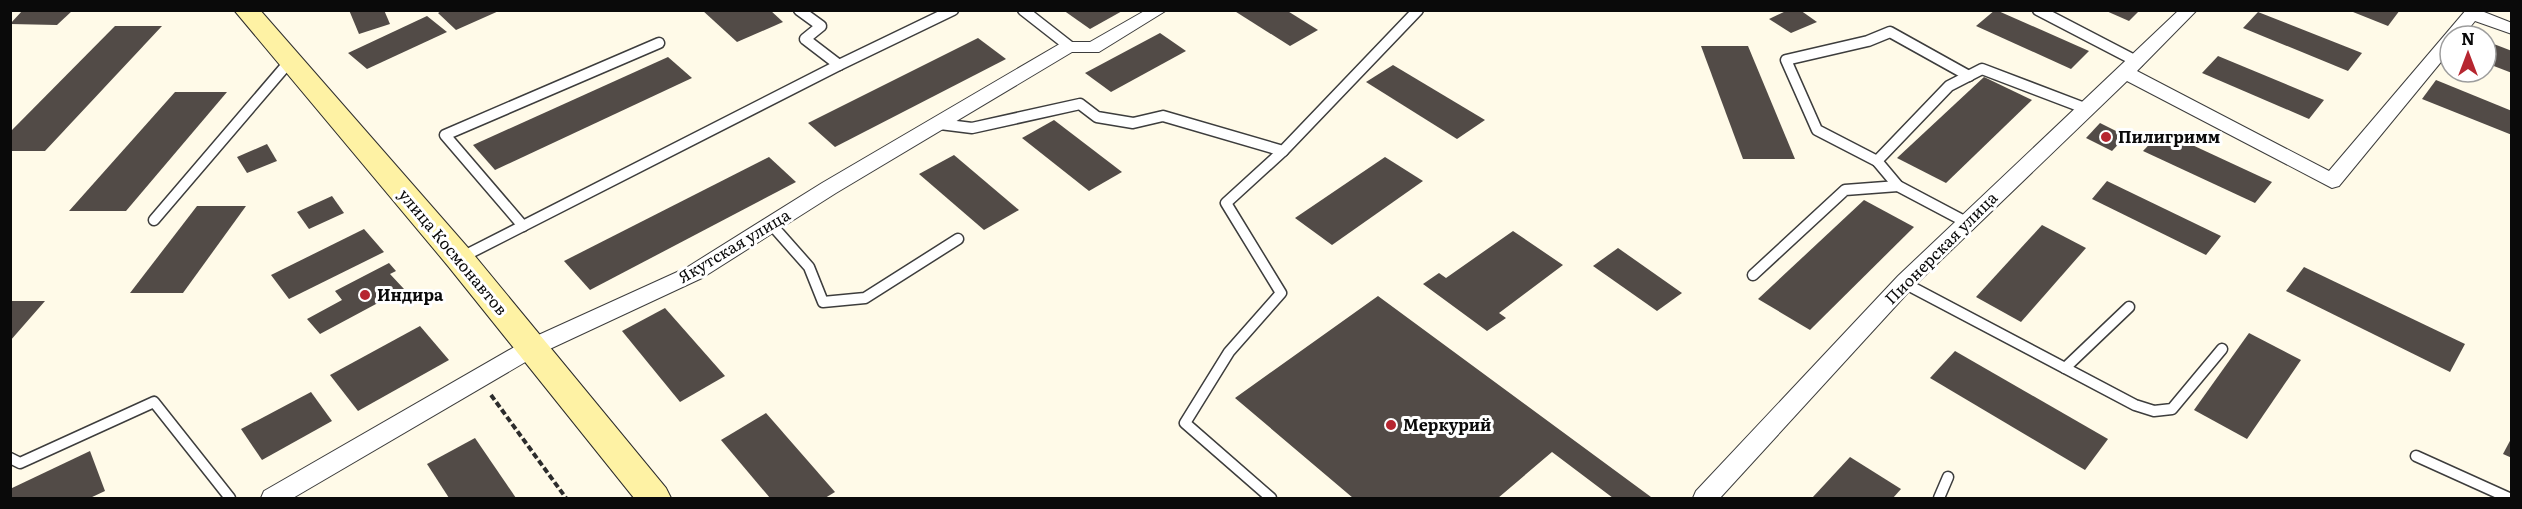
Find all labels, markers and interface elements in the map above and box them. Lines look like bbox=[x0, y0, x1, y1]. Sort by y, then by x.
north arrow bbox=[2438, 24, 2498, 84]
text: N bbox=[2461, 26, 2475, 50]
place label: Пилигримм bbox=[2118, 124, 2220, 148]
marker: Пилигримм bbox=[2099, 130, 2113, 144]
street label: улица Космонавтов bbox=[394, 183, 514, 320]
street label: Пионерская улица bbox=[1878, 185, 2002, 309]
street label: Якутская улица bbox=[673, 202, 794, 288]
place label: Индира bbox=[377, 282, 444, 306]
marker: Индира bbox=[358, 288, 372, 302]
place label: Меркурий bbox=[1403, 412, 1491, 436]
marker: Меркурий bbox=[1384, 418, 1398, 432]

